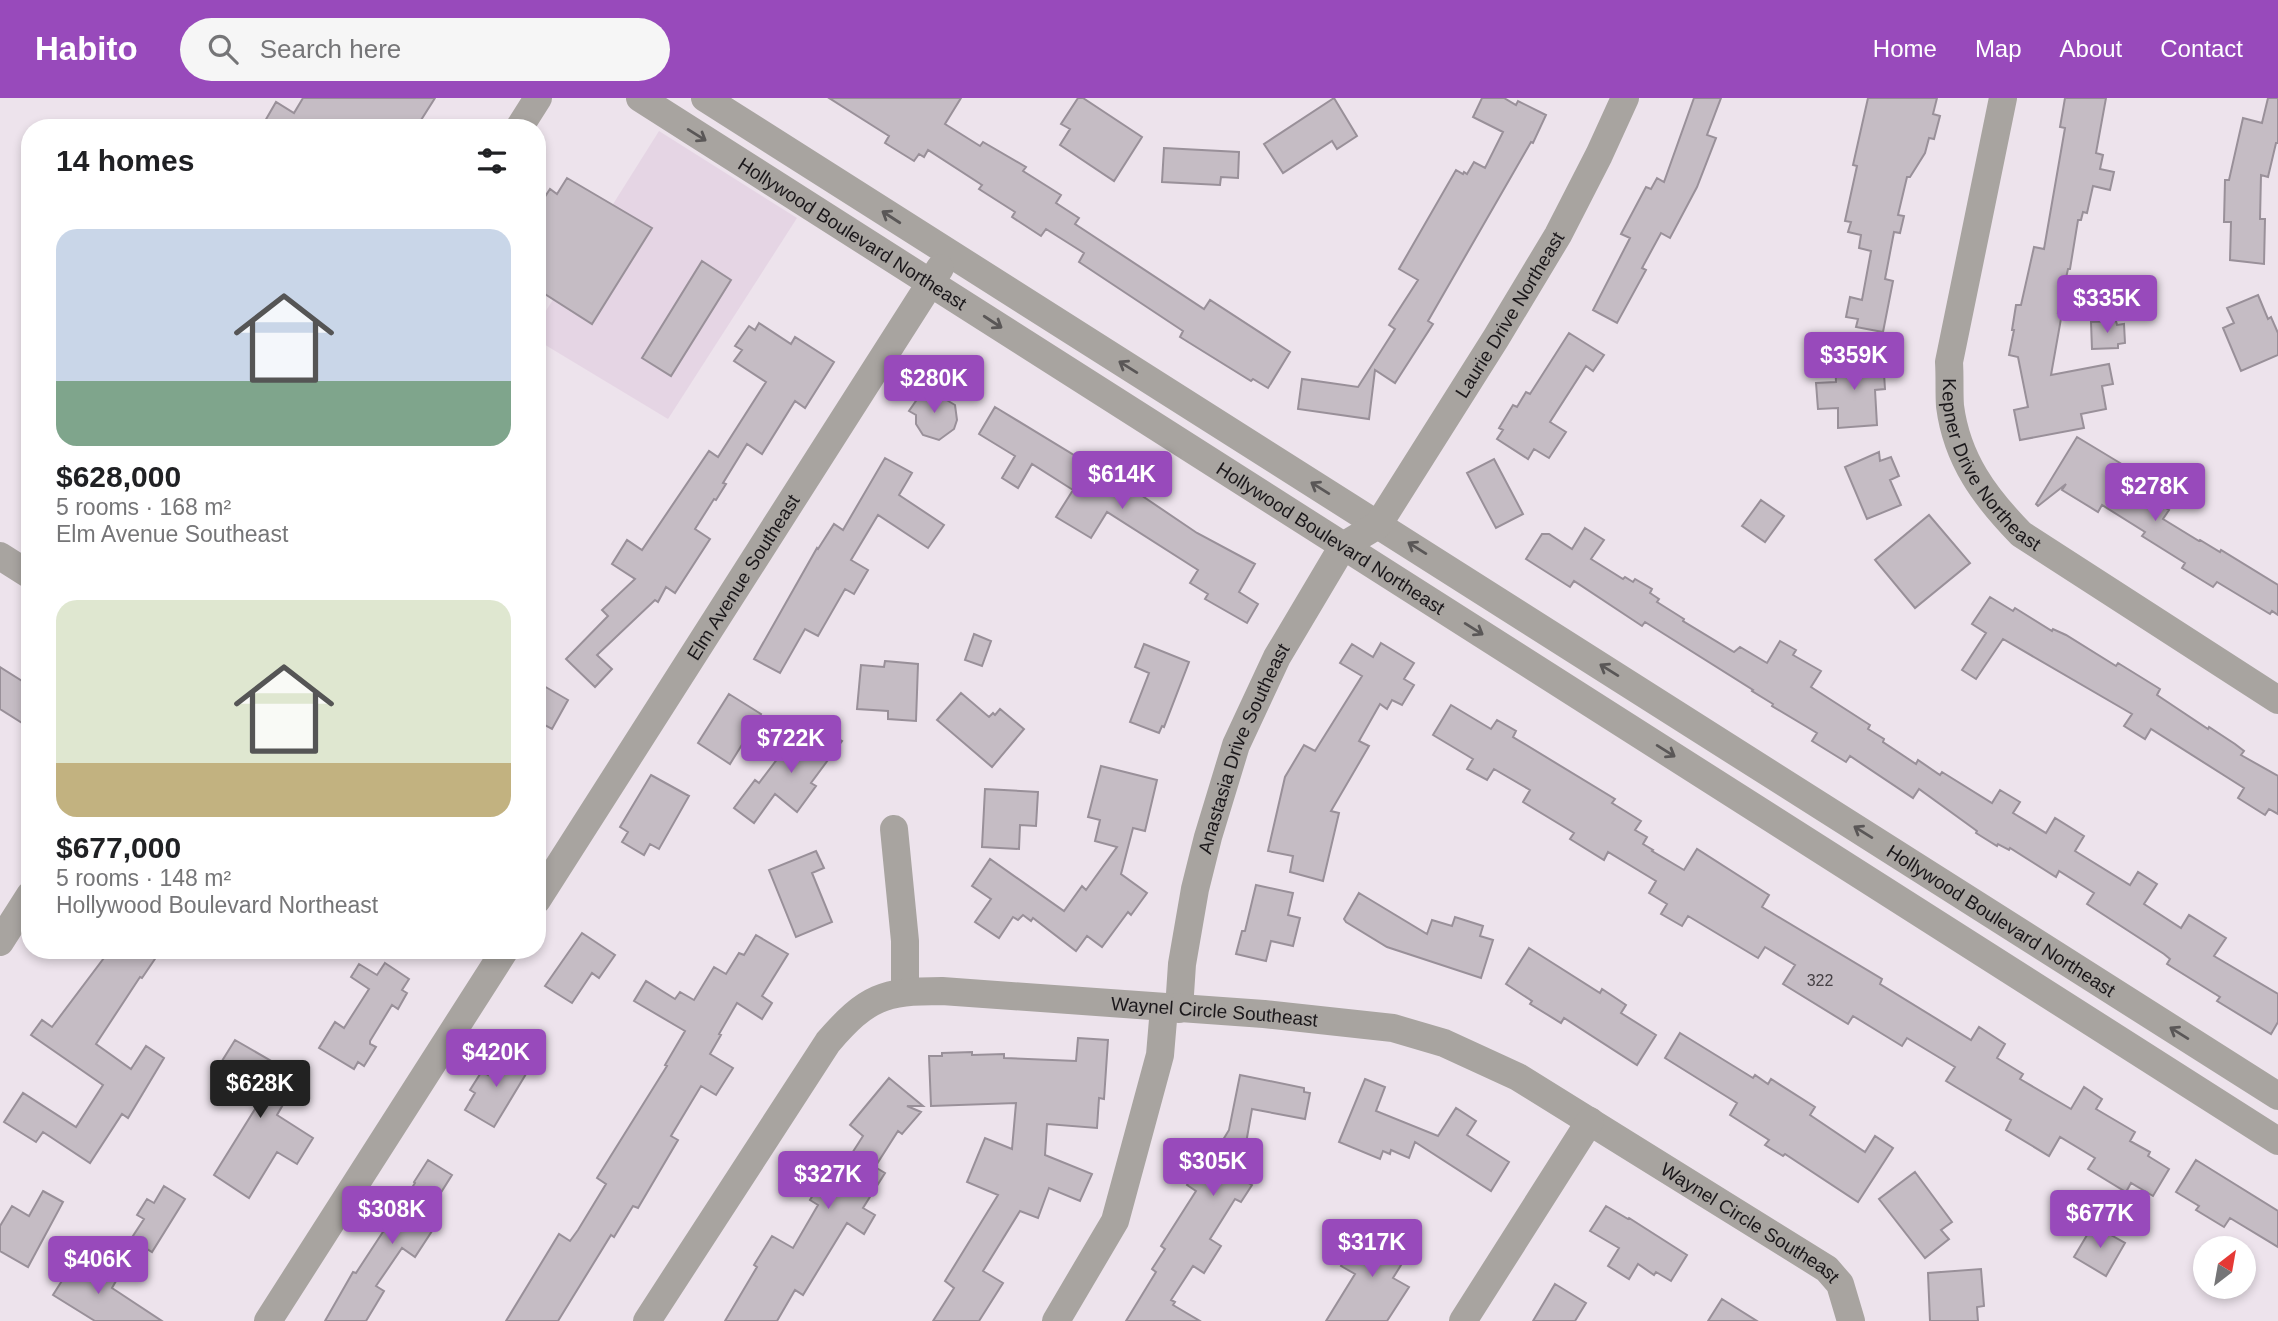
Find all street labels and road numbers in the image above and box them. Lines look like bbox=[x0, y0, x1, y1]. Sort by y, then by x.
street label: Hollywood Boulevard Northeast bbox=[734, 153, 971, 315]
street label: Laurie Drive Northeast bbox=[1451, 228, 1569, 402]
street label: Kepner Drive Northeast bbox=[1938, 378, 2045, 555]
street label: Hollywood Boulevard Northeast bbox=[1213, 458, 1449, 619]
street label: Elm Avenue Southeast bbox=[683, 490, 804, 664]
street label: Anastasia Drive Southeast bbox=[1194, 639, 1294, 856]
street label: Hollywood Boulevard Northeast bbox=[1883, 841, 2120, 1001]
street label: Waynel Circle Southeast bbox=[1110, 993, 1320, 1031]
street label: Waynel Circle Southeast bbox=[1657, 1158, 1844, 1287]

